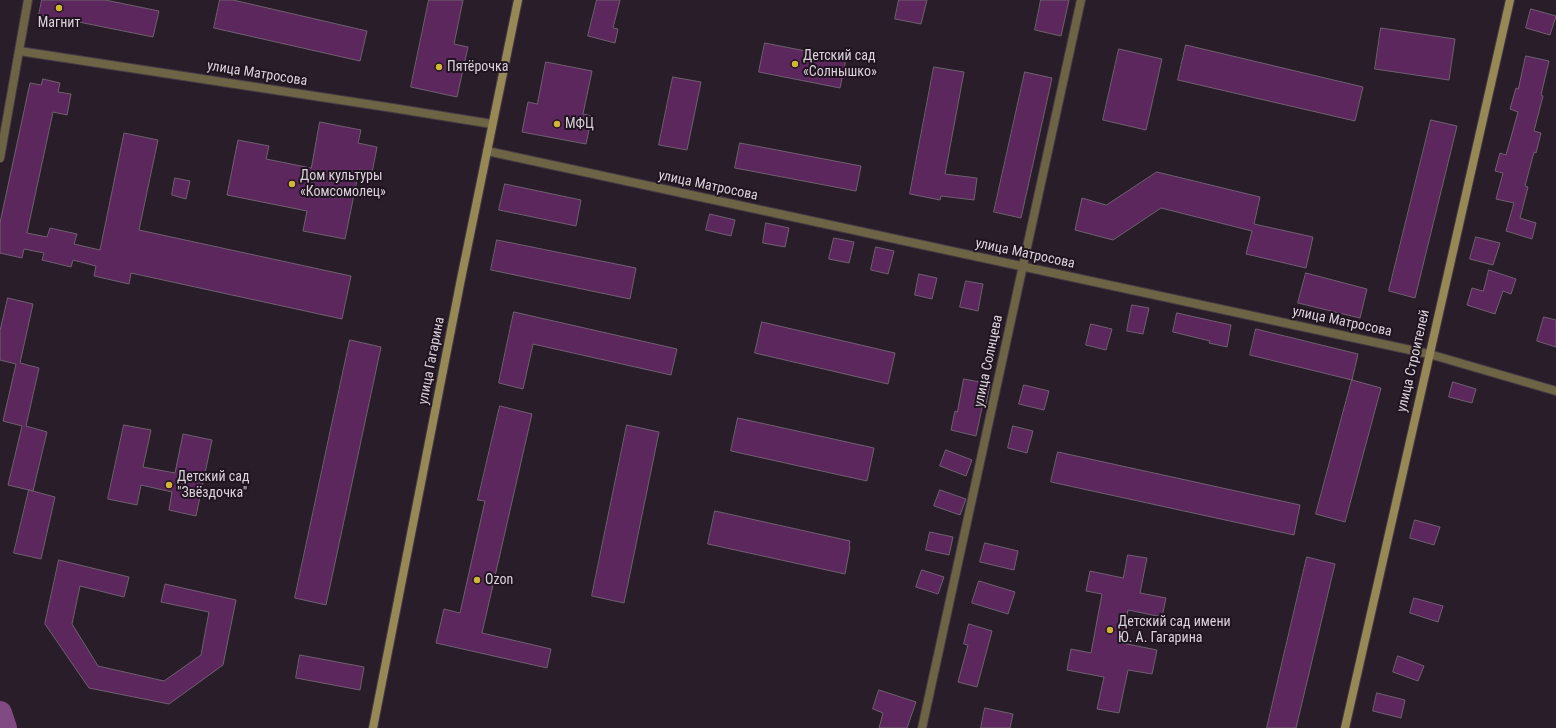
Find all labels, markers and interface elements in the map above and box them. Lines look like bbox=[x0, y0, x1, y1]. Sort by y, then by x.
marker: Магнит bbox=[54, 3, 64, 13]
place label: Магнит bbox=[38, 15, 80, 31]
place label: Детский сад «Солнышко» bbox=[803, 48, 877, 80]
street label: улица Матросова bbox=[206, 58, 308, 90]
place label: Пятёрочка bbox=[447, 59, 508, 75]
marker: Детский сад «Солнышко» bbox=[790, 59, 800, 69]
marker: Пятёрочка bbox=[434, 62, 444, 72]
place label: МФЦ bbox=[565, 116, 594, 132]
marker: МФЦ bbox=[552, 119, 562, 129]
street label: улица Матросова bbox=[657, 167, 759, 205]
place label: Дом культуры «Комсомолец» bbox=[300, 168, 386, 200]
marker: Дом культуры «Комсомолец» bbox=[287, 179, 297, 189]
street label: улица Матросова bbox=[974, 235, 1076, 273]
street label: улица Матросова bbox=[1291, 303, 1393, 341]
street label: улица Строителей bbox=[1394, 308, 1434, 414]
street label: улица Солнцева bbox=[971, 313, 1007, 409]
street label: улица Гагарина bbox=[415, 316, 449, 406]
place label: Детский сад "Звёздочка" bbox=[177, 469, 249, 502]
marker: Детский сад "Звёздочка" bbox=[164, 480, 174, 490]
place label: Ozon bbox=[485, 572, 513, 588]
marker: Ozon bbox=[472, 575, 482, 585]
place label: Детский сад имени Ю. А. Гагарина bbox=[1118, 614, 1231, 646]
marker: Детский сад имени Ю. А. Гагарина bbox=[1105, 625, 1115, 635]

